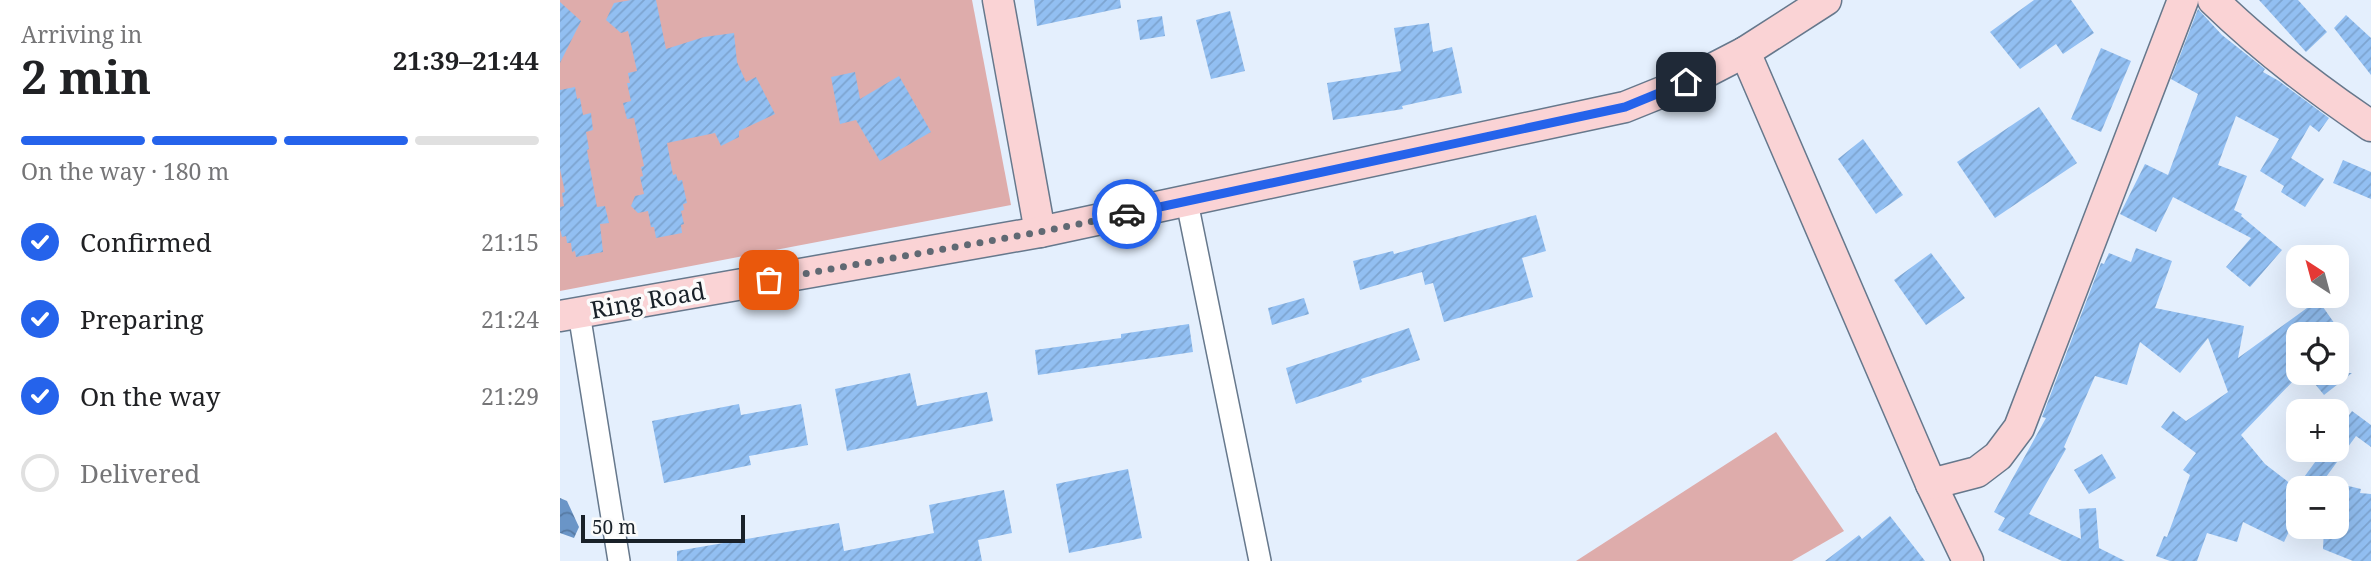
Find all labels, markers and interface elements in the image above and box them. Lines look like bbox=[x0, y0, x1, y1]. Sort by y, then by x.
text: Arriving in bbox=[21, 18, 142, 50]
text: 21:39–21:44 bbox=[393, 42, 539, 78]
text: 2 min bbox=[21, 45, 151, 107]
pin bbox=[1656, 52, 1716, 112]
icon: home bbox=[1667, 63, 1705, 101]
text: On the way · 180 m bbox=[21, 155, 229, 187]
courier bbox=[1092, 179, 1162, 249]
icon: car bbox=[1108, 195, 1146, 233]
icon: check bbox=[21, 223, 59, 261]
text: Confirmed bbox=[80, 224, 212, 260]
text: 21:15 bbox=[481, 226, 539, 258]
north arrow bbox=[2286, 245, 2348, 308]
map controls bbox=[2286, 245, 2349, 539]
pin bbox=[739, 250, 799, 310]
icon: bag bbox=[750, 261, 788, 299]
street label: Ring Road bbox=[588, 273, 708, 326]
icon: check bbox=[21, 300, 59, 338]
text: Preparing bbox=[80, 301, 204, 337]
text: 21:24 bbox=[481, 303, 539, 335]
button: locate bbox=[2286, 322, 2349, 385]
icon: check bbox=[21, 377, 59, 415]
text: On the way bbox=[80, 378, 220, 414]
text: 21:29 bbox=[481, 380, 539, 412]
button: + bbox=[2286, 399, 2349, 462]
text: Delivered bbox=[80, 455, 200, 491]
button: − bbox=[2286, 476, 2349, 539]
scale bar bbox=[581, 512, 746, 544]
text: 50 m bbox=[592, 514, 636, 540]

